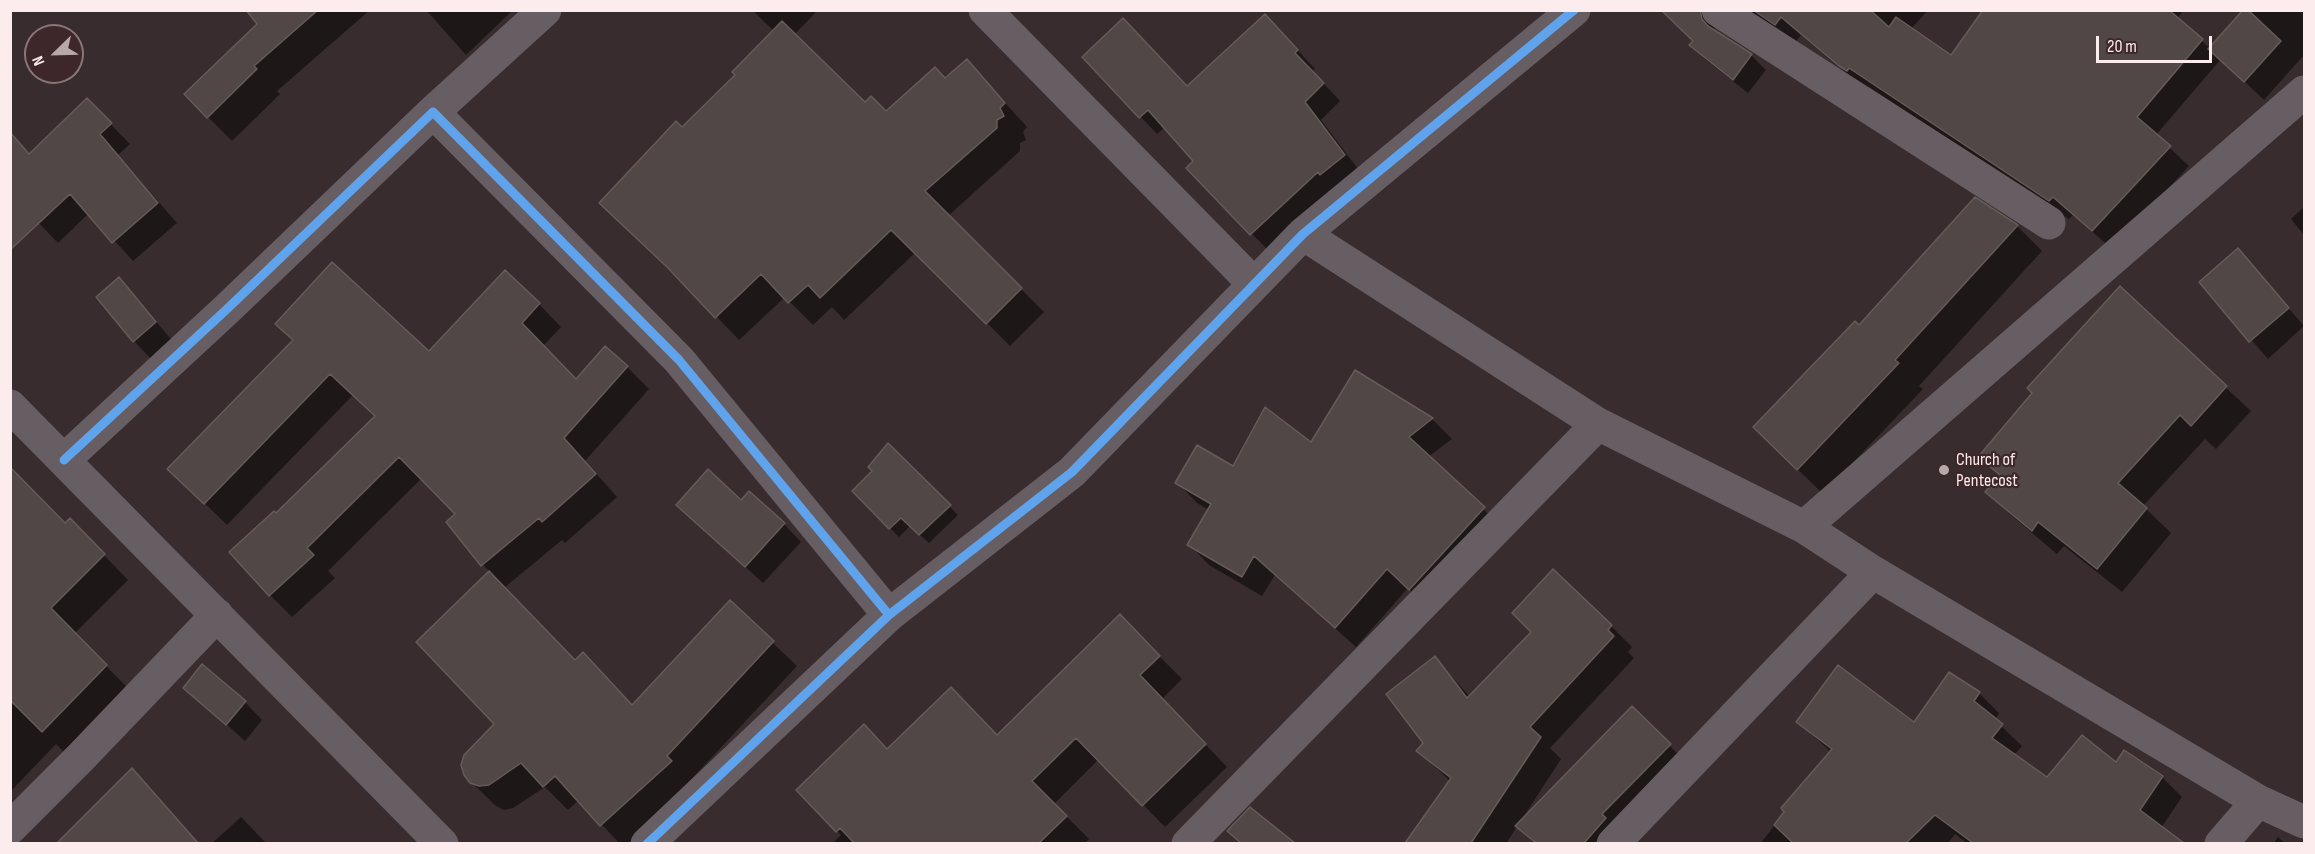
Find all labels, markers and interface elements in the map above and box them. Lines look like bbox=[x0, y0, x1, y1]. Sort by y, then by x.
north arrow bbox=[24, 24, 84, 84]
scale bar bbox=[2099, 24, 2214, 62]
text: 20 m bbox=[2107, 36, 2137, 57]
text: N bbox=[28, 53, 49, 68]
place label: Church of Pentecost bbox=[1956, 449, 2018, 492]
marker: Church of Pentecost bbox=[1937, 463, 1951, 477]

